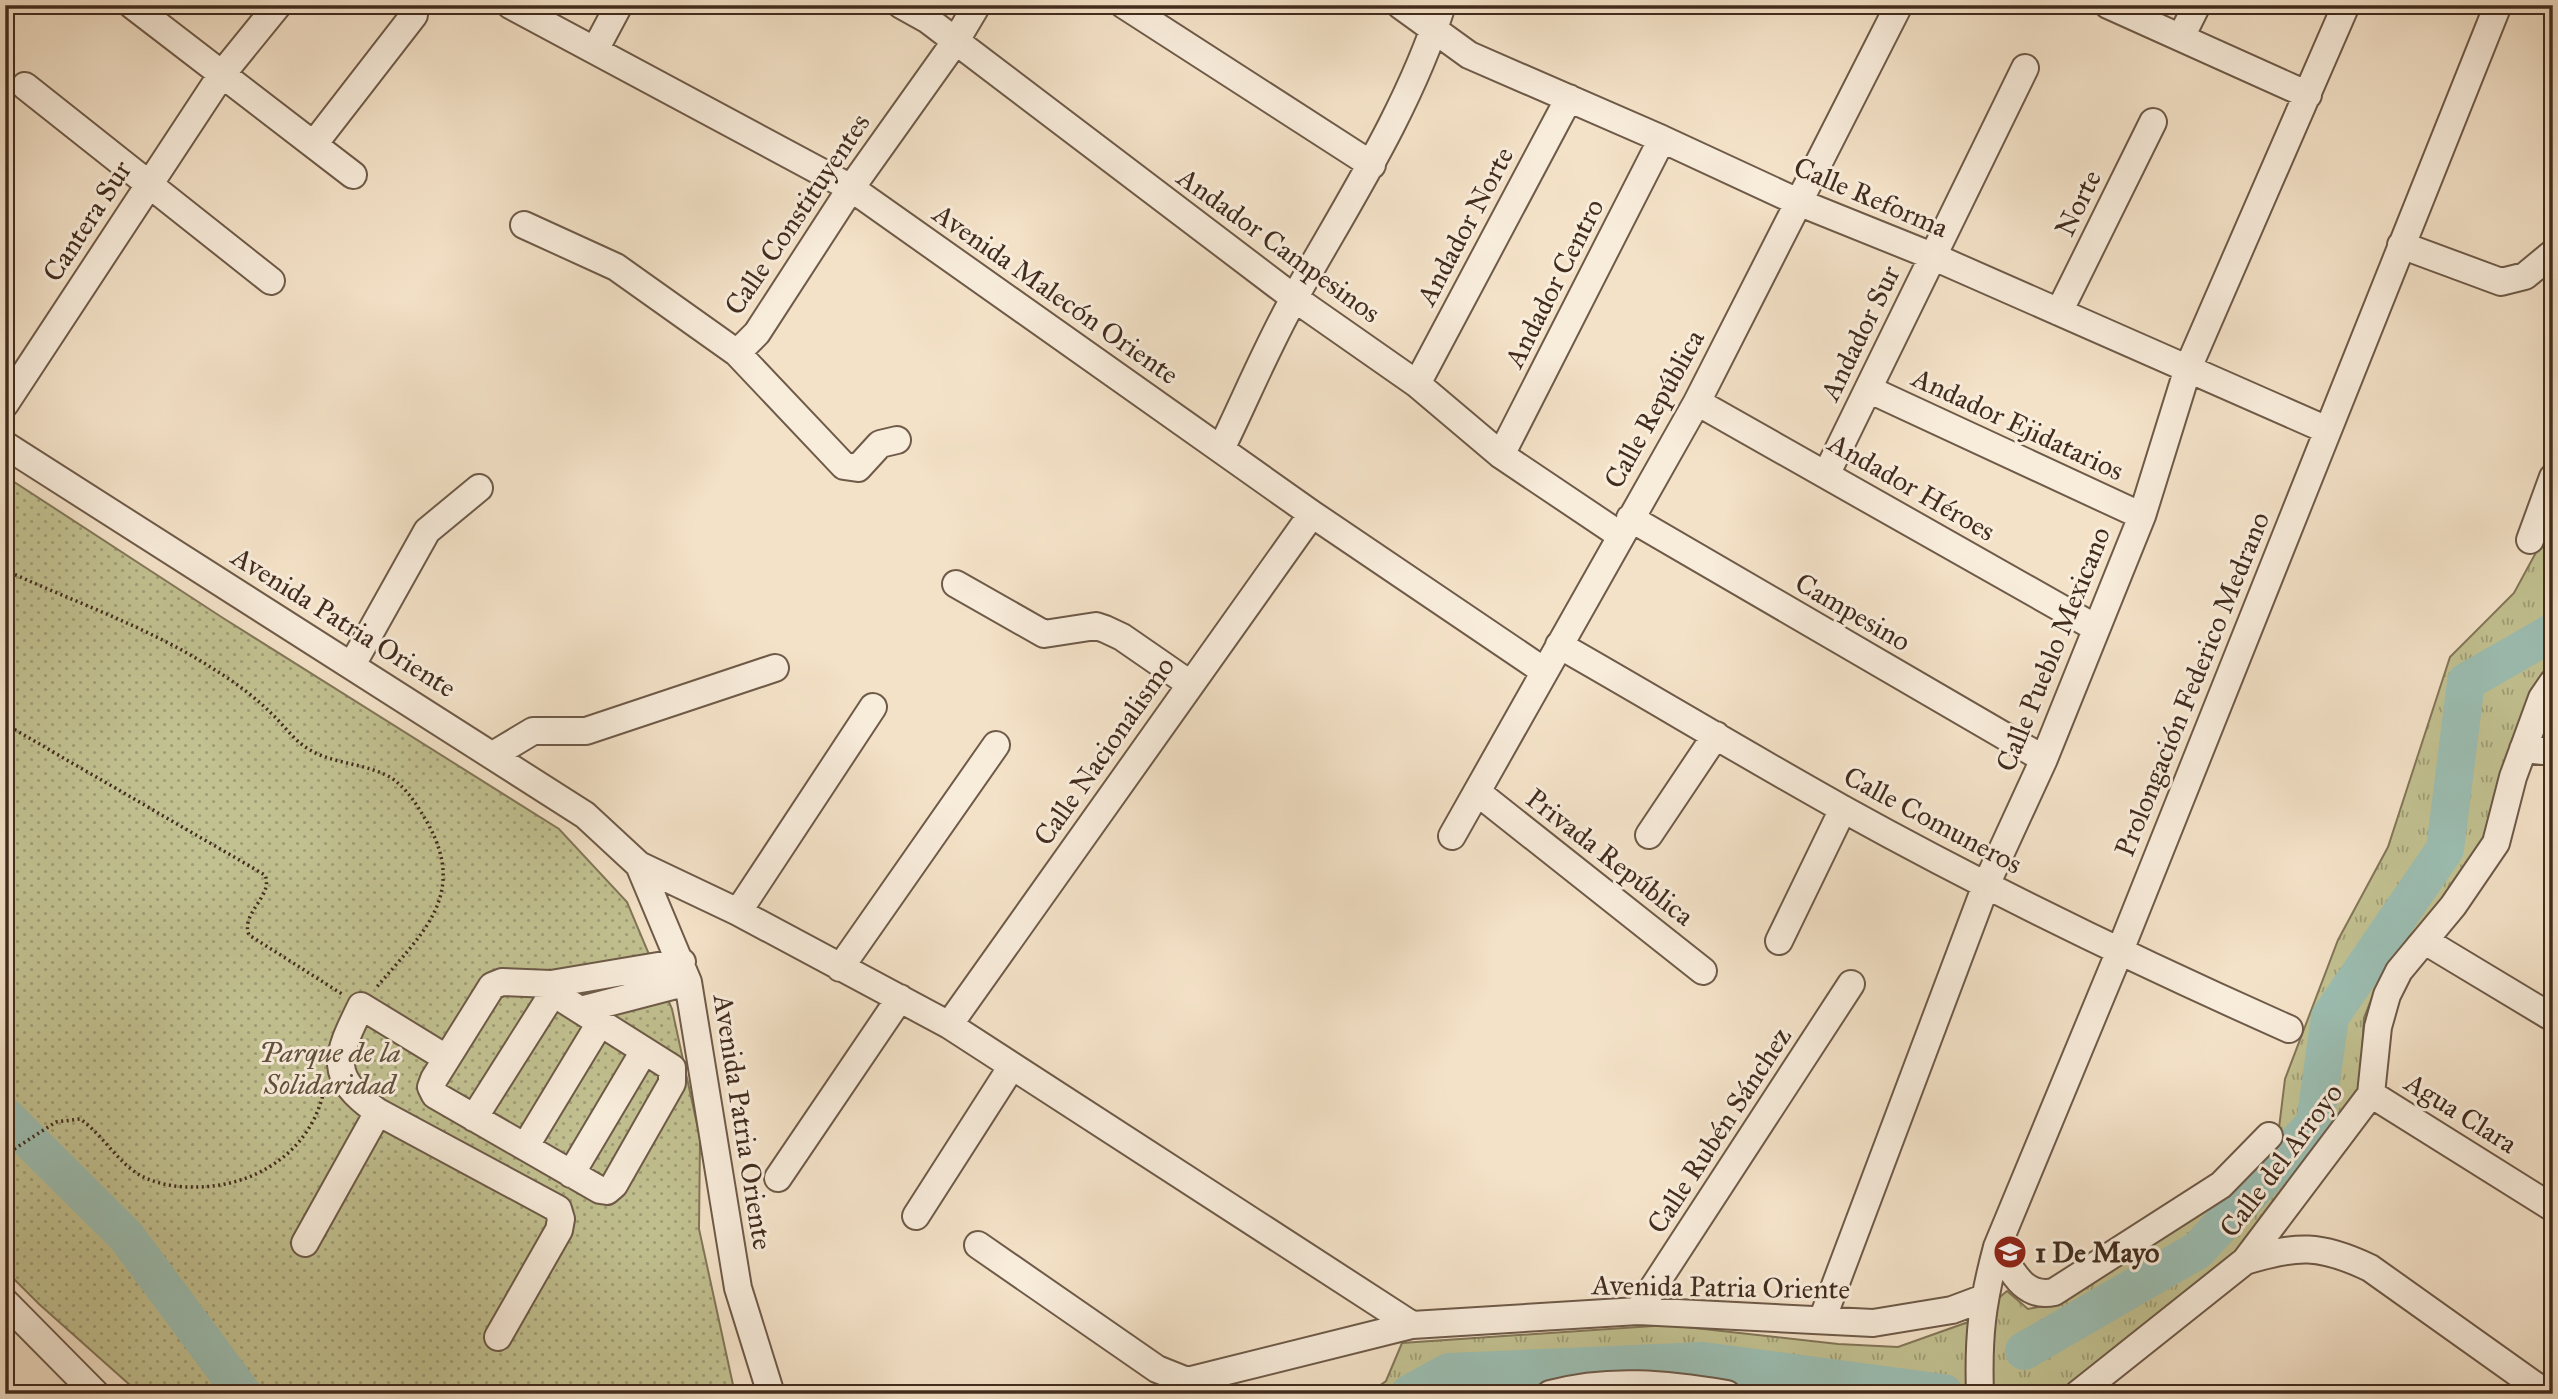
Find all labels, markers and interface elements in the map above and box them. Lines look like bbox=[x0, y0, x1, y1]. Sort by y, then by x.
street label: Calle Constituyentes bbox=[717, 106, 877, 322]
street label: Andador Norte bbox=[1408, 141, 1521, 312]
street label: Calle Reforma bbox=[1789, 149, 1954, 245]
street label: Cantera Sur bbox=[35, 153, 139, 288]
street label: Andador Campesinos bbox=[1170, 159, 1387, 330]
street label: Norte bbox=[2047, 164, 2109, 242]
street label: Andador Centro bbox=[1496, 193, 1612, 374]
street label: Avenida Malecón Oriente bbox=[926, 195, 1186, 392]
street label: Andador Sur bbox=[1812, 259, 1908, 407]
street label: Calle República bbox=[1596, 323, 1712, 494]
street label: Andador Ejidatarios bbox=[1906, 359, 2129, 488]
street label: Andador Héroes bbox=[1821, 425, 2002, 549]
street label: Prolongación Federico Medrano bbox=[2107, 507, 2277, 861]
street label: Calle Pueblo Mexicano bbox=[1988, 522, 2118, 776]
street label: Avenida Patria Oriente bbox=[224, 538, 463, 705]
street label: Campesino bbox=[1789, 565, 1917, 659]
street label: Calle Nacionalismo bbox=[1026, 650, 1182, 852]
street label: Calle Comuneros bbox=[1838, 758, 2028, 882]
street label: Privada República bbox=[1519, 781, 1701, 933]
street label: Avenida Patria Oriente bbox=[705, 991, 780, 1252]
street label: Calle Rubén Sánchez bbox=[1639, 1020, 1799, 1240]
park label: Parque de la Solidaridad bbox=[259, 1035, 401, 1102]
street label: Agua Clara bbox=[2398, 1064, 2524, 1161]
street label: Calle del Arroyo bbox=[2212, 1076, 2350, 1244]
school or university icon: 1 De Mayo bbox=[1991, 1233, 2029, 1271]
place label: 1 De Mayo bbox=[2035, 1235, 2159, 1270]
street label: Avenida Patria Oriente bbox=[1591, 1267, 1850, 1307]

